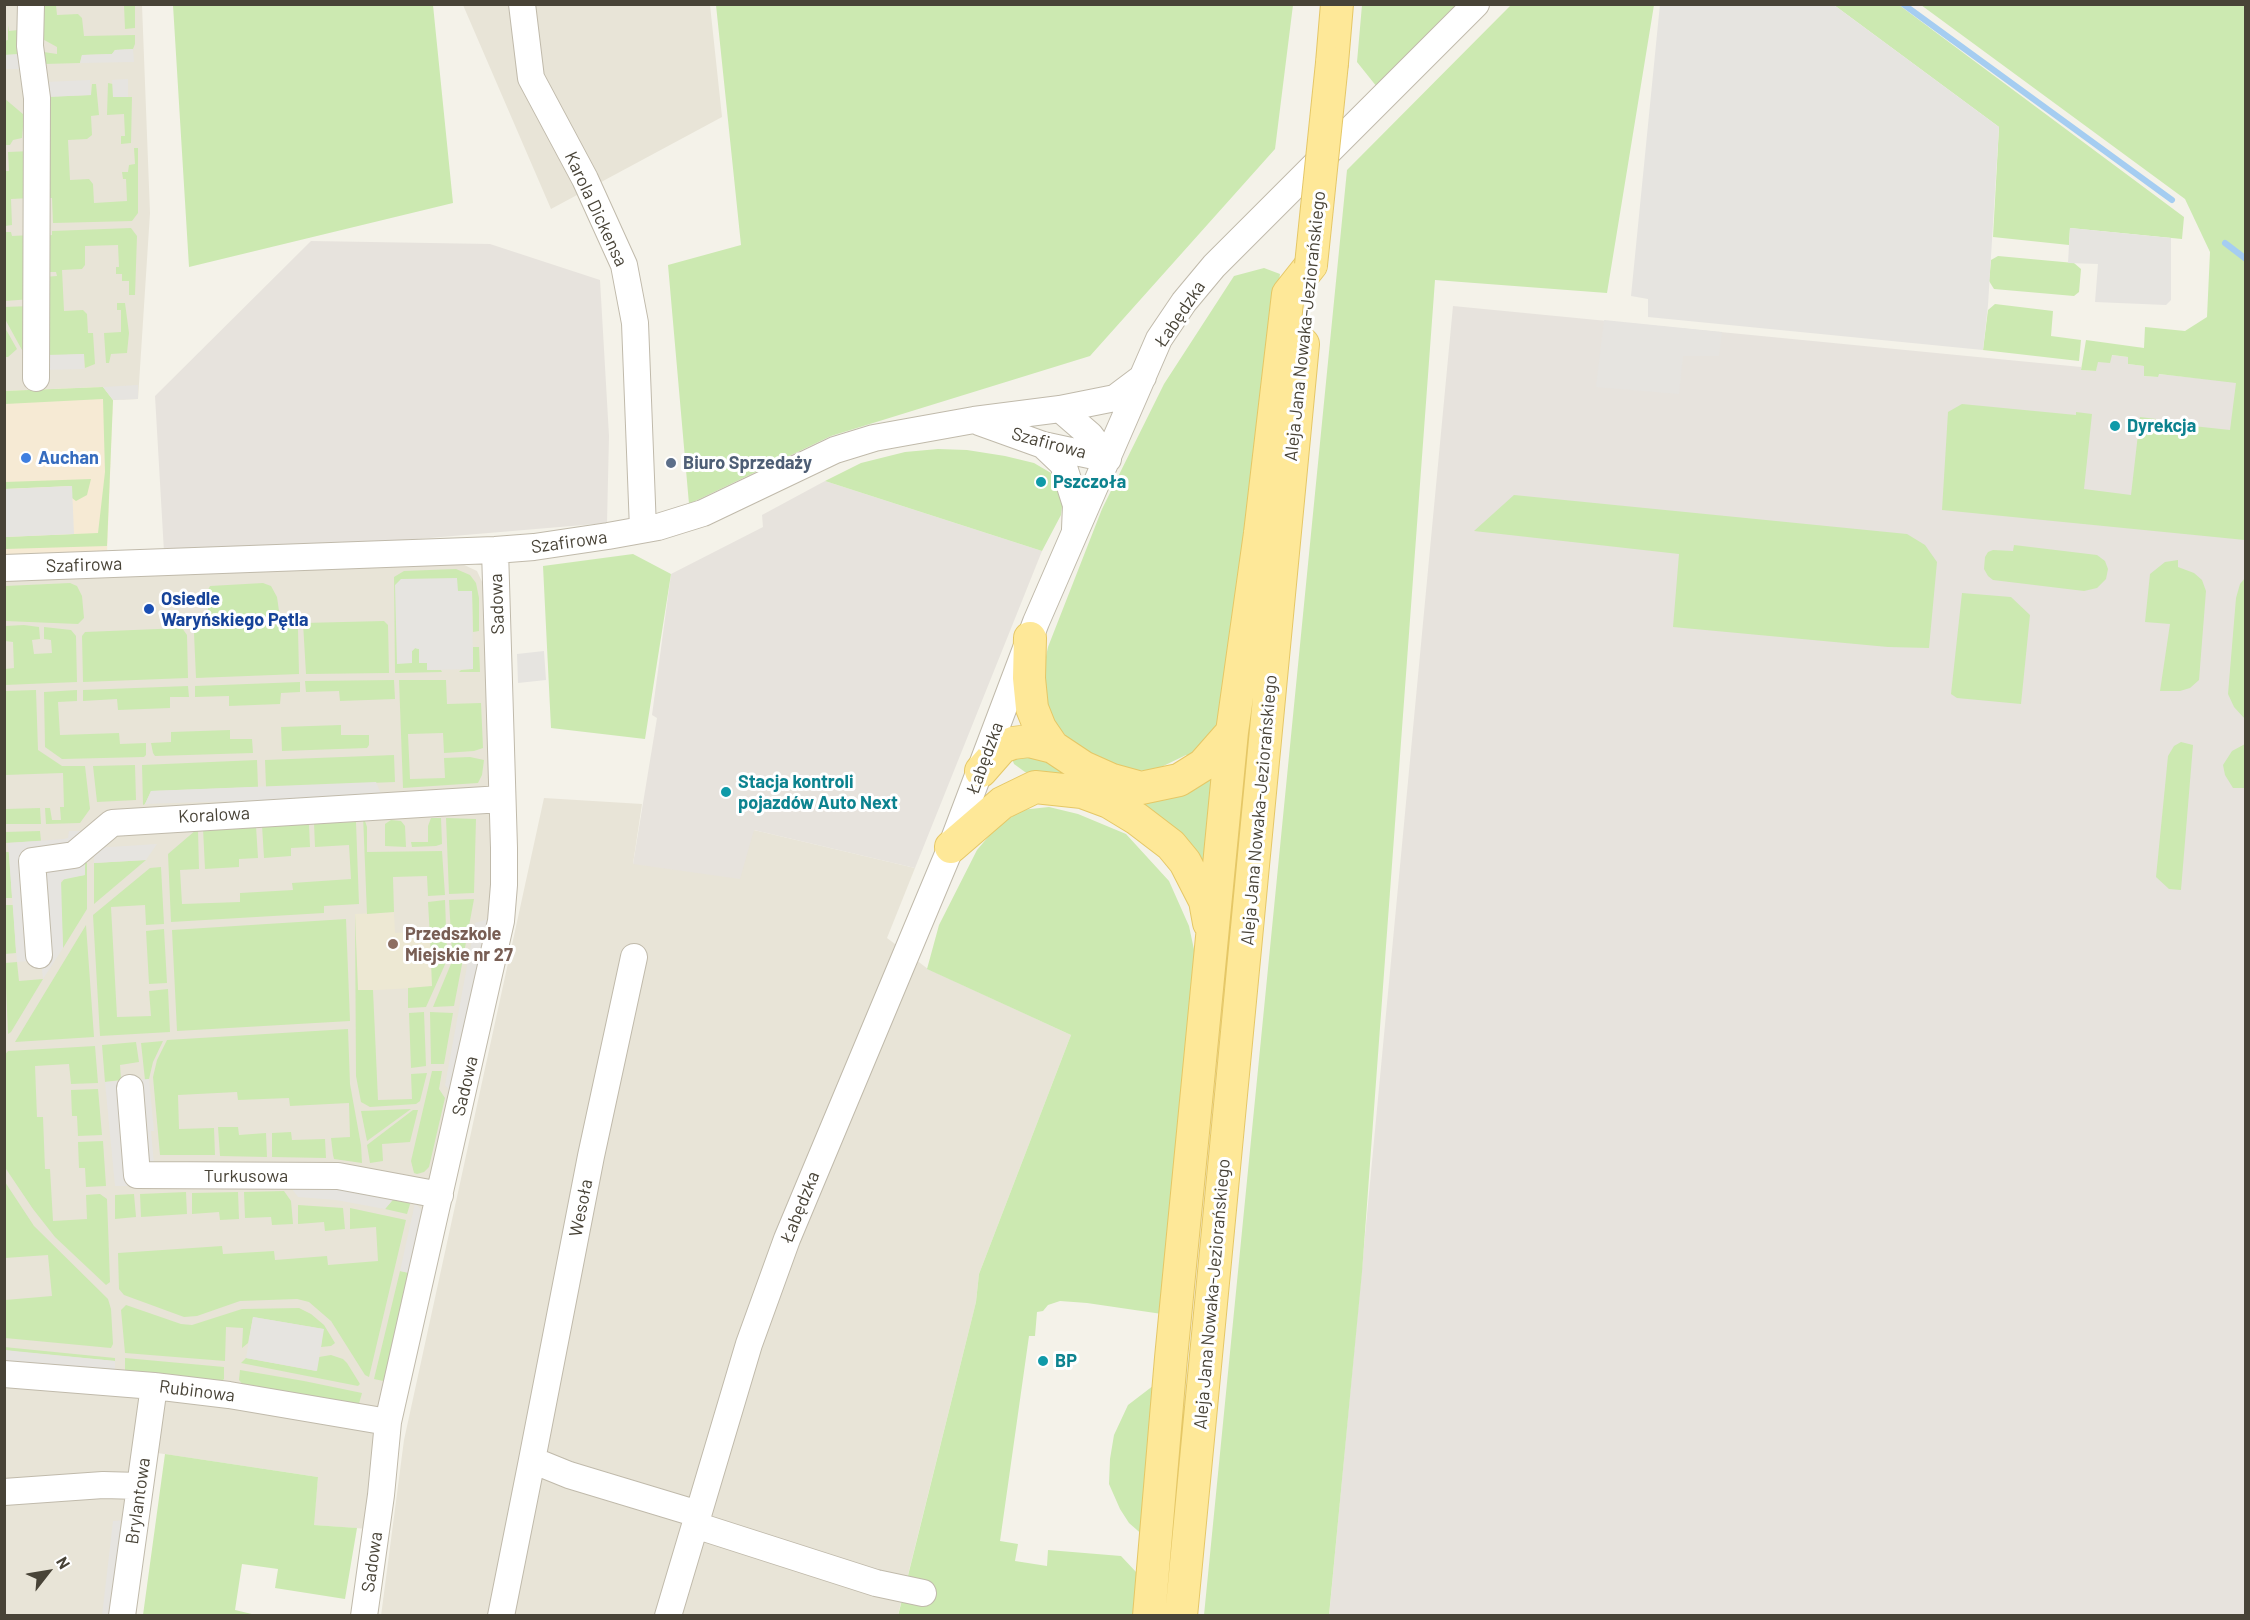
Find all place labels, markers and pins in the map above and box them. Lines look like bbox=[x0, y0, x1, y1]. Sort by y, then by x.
place label: Dyrekcja bbox=[2127, 415, 2196, 437]
marker: Dyrekcja bbox=[2108, 419, 2122, 433]
place label: Auchan bbox=[38, 447, 99, 469]
marker: Auchan bbox=[19, 451, 33, 465]
place label: Biuro Sprzedaży bbox=[683, 452, 812, 474]
marker: Biuro Sprzedaży bbox=[664, 456, 678, 470]
place label: Pszczoła bbox=[1053, 471, 1126, 493]
marker: Pszczoła bbox=[1034, 475, 1048, 489]
place label: Osiedle Waryńskiego Pętla bbox=[161, 588, 308, 630]
marker: Osiedle Waryńskiego Pętla bbox=[142, 602, 156, 616]
place label: Stacja kontroli pojazdów Auto Next bbox=[738, 771, 898, 814]
marker: Stacja kontroli pojazdów Auto Next bbox=[719, 785, 733, 799]
place label: Przedszkole Miejskie nr 27 bbox=[405, 923, 513, 966]
marker: Przedszkole Miejskie nr 27 bbox=[386, 937, 400, 951]
place label: BP bbox=[1055, 1350, 1077, 1372]
marker: BP bbox=[1036, 1354, 1050, 1368]

